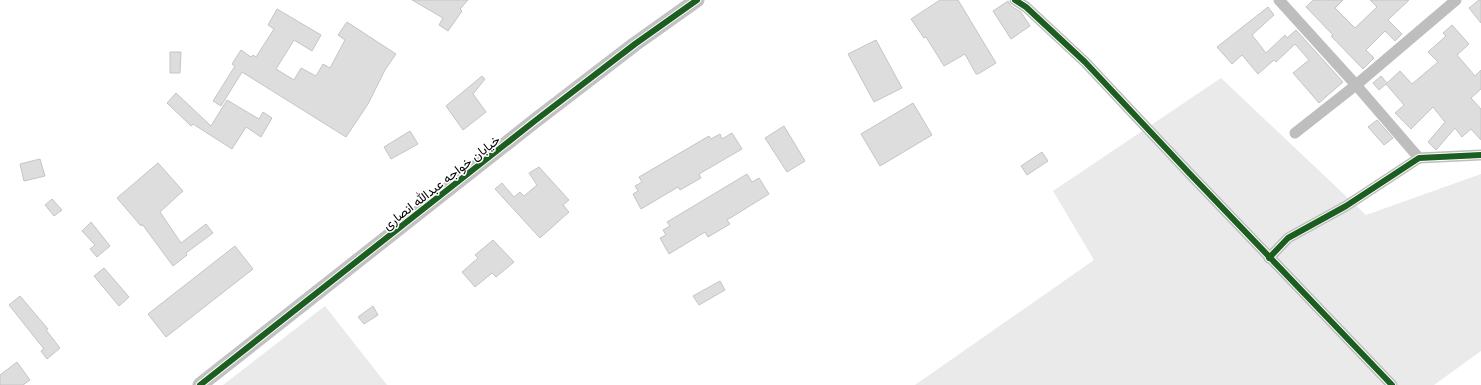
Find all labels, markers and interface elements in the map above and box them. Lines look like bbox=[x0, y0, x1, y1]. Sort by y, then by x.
street label: خیابان خواجه عبدالله انصاری bbox=[379, 131, 504, 234]

